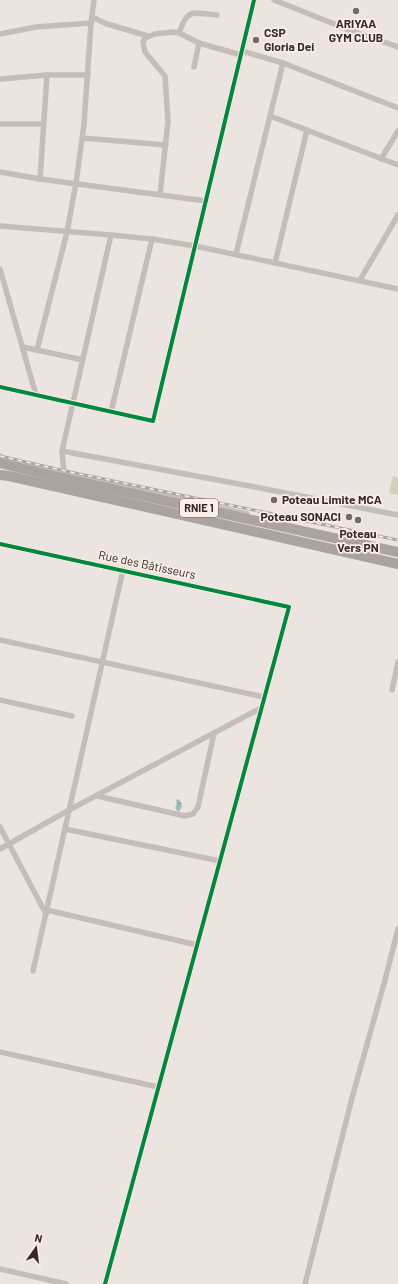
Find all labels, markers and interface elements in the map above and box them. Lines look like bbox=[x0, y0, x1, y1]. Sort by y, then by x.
marker: ARIYAA GYM CLUB bbox=[351, 6, 361, 16]
place label: ARIYAA GYM CLUB bbox=[329, 16, 383, 44]
place label: CSP Gloria Dei bbox=[264, 25, 314, 53]
marker: CSP Gloria Dei bbox=[251, 35, 261, 45]
place label: Poteau Limite MCA bbox=[282, 492, 382, 506]
marker: Poteau Limite MCA bbox=[269, 495, 279, 505]
road number: RNIE 1 bbox=[180, 499, 218, 517]
place label: Poteau SONACI bbox=[261, 509, 341, 523]
marker: Poteau SONACI bbox=[344, 512, 354, 522]
marker: Poteau Vers PN bbox=[353, 515, 363, 525]
place label: Poteau Vers PN bbox=[337, 526, 379, 554]
street label: Rue des Bâtisseurs bbox=[97, 547, 197, 581]
north arrow bbox=[16, 1228, 56, 1268]
text: N bbox=[33, 1231, 44, 1245]

